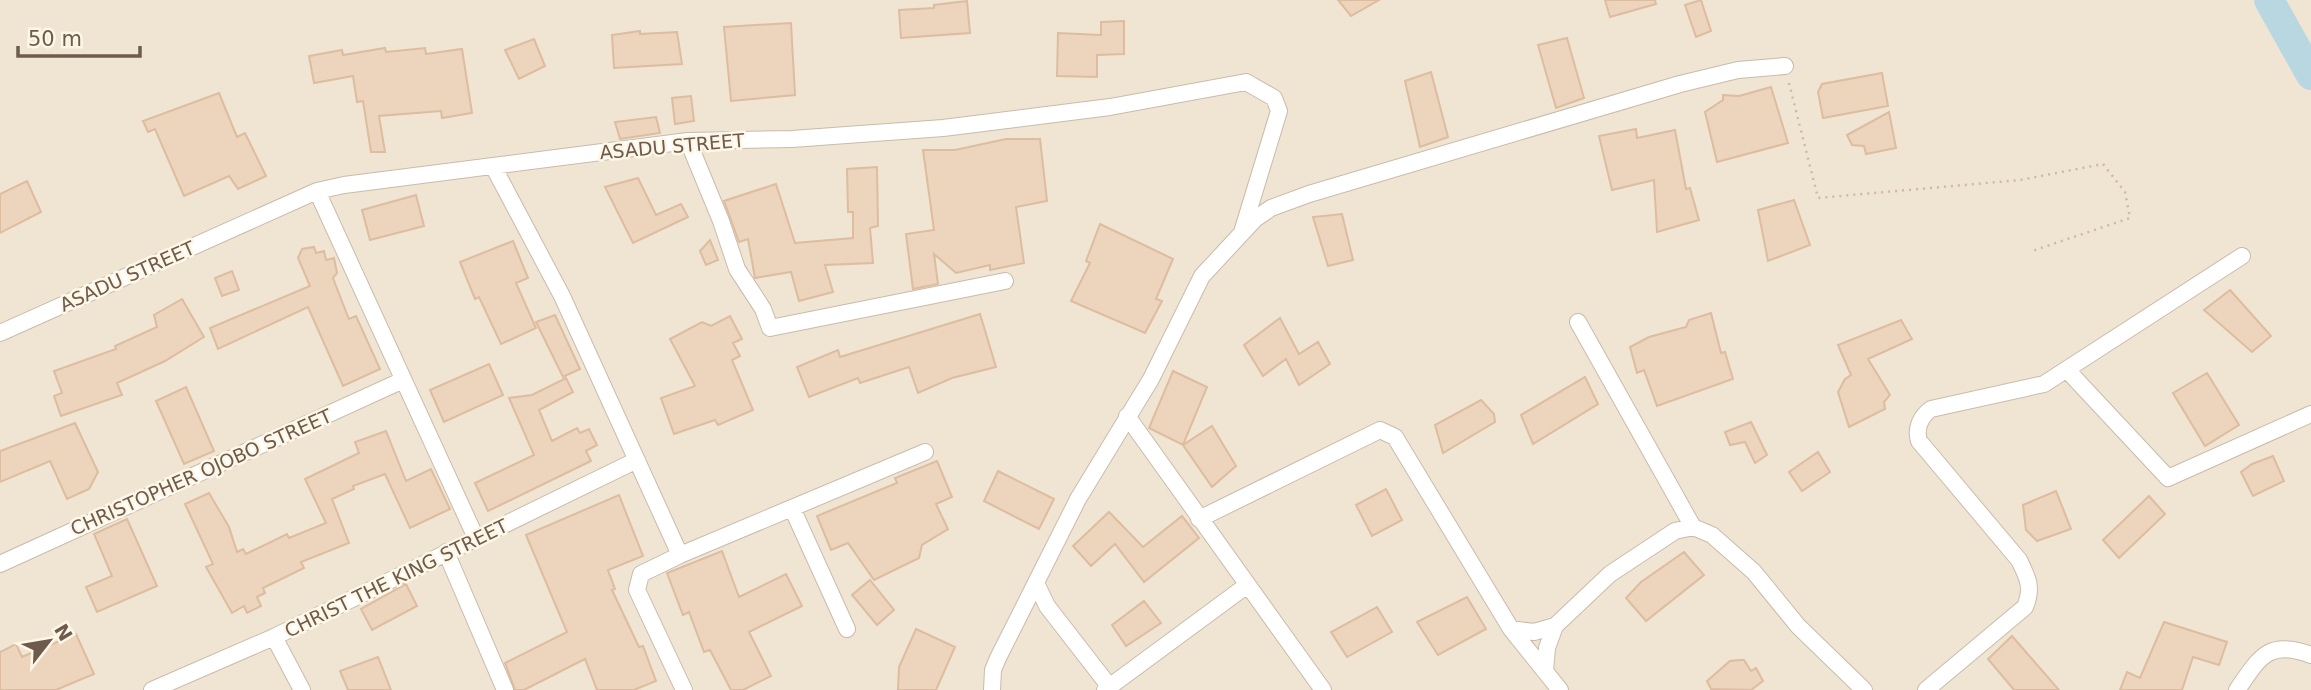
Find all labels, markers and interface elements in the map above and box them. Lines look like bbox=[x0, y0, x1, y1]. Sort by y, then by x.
scale bar bbox=[18, 14, 140, 58]
text: 50 m bbox=[28, 27, 82, 51]
street label: ASADU STREET bbox=[599, 129, 746, 163]
street label: ASADU STREET bbox=[56, 236, 198, 316]
street label: CHRISTOPHER OJOBO STREET bbox=[67, 404, 335, 540]
street label: CHRIST THE KING STREET bbox=[281, 514, 512, 642]
north arrow bbox=[14, 606, 84, 676]
text: N bbox=[50, 620, 77, 645]

